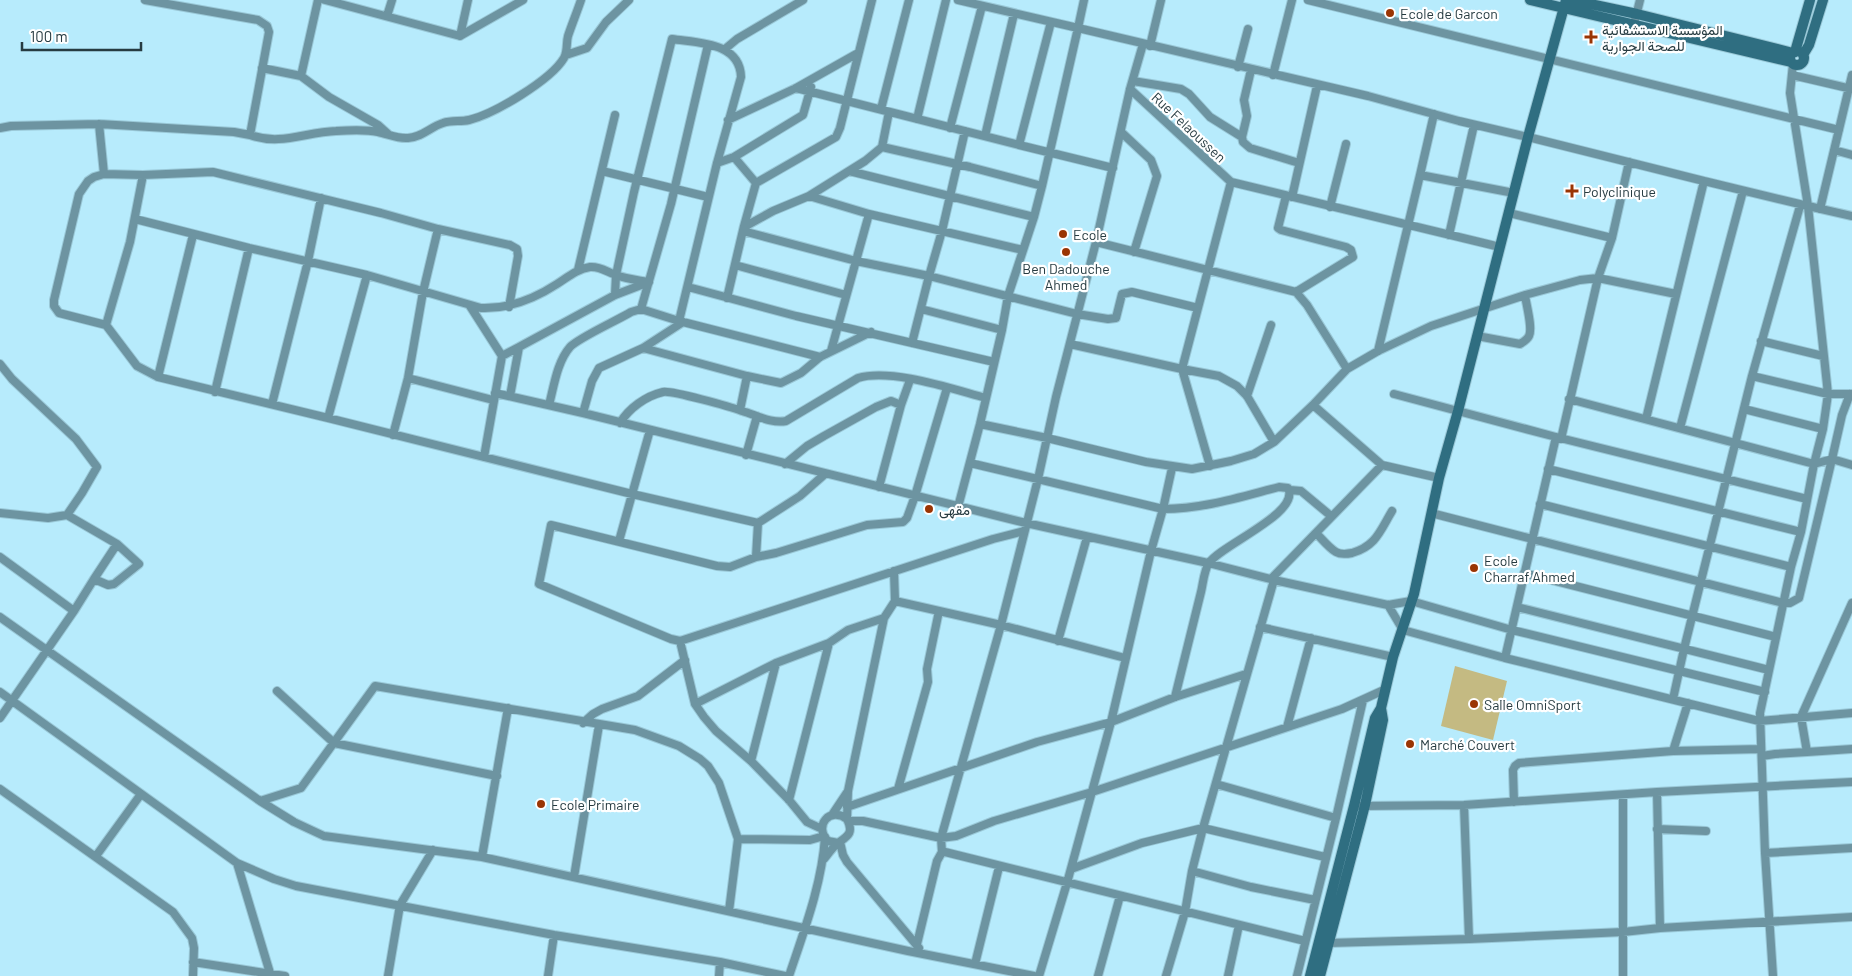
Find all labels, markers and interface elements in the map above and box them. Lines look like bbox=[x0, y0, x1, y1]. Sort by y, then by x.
place label: Ecole de Garcon bbox=[1400, 5, 1498, 22]
marker: Ecole de Garcon bbox=[1384, 7, 1396, 19]
scale bar bbox=[22, 20, 141, 52]
place label: المؤسسة الاستشفائية للصحة الجوارية bbox=[1602, 21, 1723, 55]
text: 100 m bbox=[30, 27, 68, 45]
marker: المؤسسة الاستشفائية للصحة الجوارية bbox=[1584, 30, 1598, 44]
street label: Rue Felaoussen bbox=[1148, 88, 1230, 166]
place label: Polyclinique bbox=[1583, 183, 1656, 200]
marker: Polyclinique bbox=[1565, 184, 1579, 198]
place label: Ecole bbox=[1073, 226, 1107, 243]
marker: Ecole bbox=[1057, 228, 1069, 240]
marker: Ben Dadouche Ahmed bbox=[1060, 246, 1072, 258]
place label: Ben Dadouche Ahmed bbox=[1022, 260, 1110, 293]
place label: مقهى bbox=[939, 501, 970, 519]
marker: مقهى bbox=[923, 503, 935, 515]
place label: Ecole Charraf Ahmed bbox=[1484, 552, 1575, 585]
marker: Ecole Charraf Ahmed bbox=[1468, 562, 1480, 574]
place label: Salle OmniSport bbox=[1484, 696, 1581, 713]
marker: Salle OmniSport bbox=[1468, 698, 1480, 710]
place label: Marché Couvert bbox=[1420, 736, 1515, 753]
marker: Marché Couvert bbox=[1404, 738, 1416, 750]
place label: Ecole Primaire bbox=[551, 796, 640, 813]
marker: Ecole Primaire bbox=[535, 798, 547, 810]

